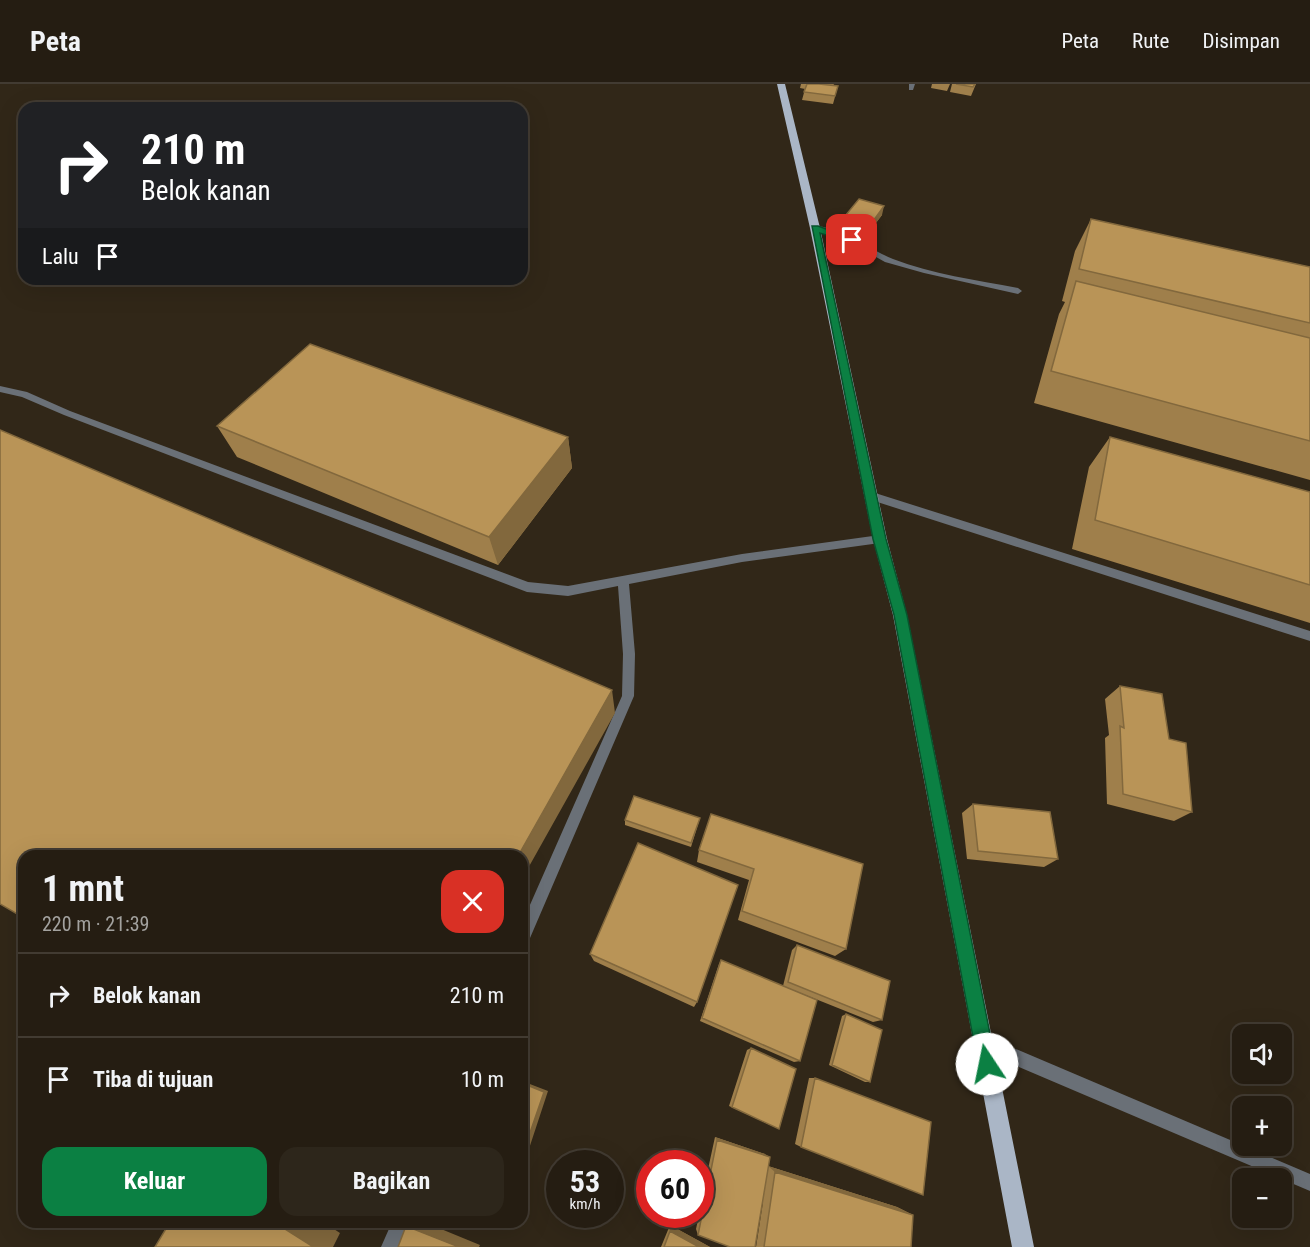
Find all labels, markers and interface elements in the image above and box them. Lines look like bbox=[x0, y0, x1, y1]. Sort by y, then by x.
text: Peta bbox=[30, 25, 81, 58]
text: Peta bbox=[1061, 29, 1099, 53]
text: Rute bbox=[1132, 29, 1169, 53]
text: Disimpan bbox=[1202, 29, 1280, 53]
text: 210 m bbox=[141, 125, 246, 174]
icon: right bbox=[42, 126, 120, 204]
text: Belok kanan bbox=[141, 175, 271, 207]
pin bbox=[826, 214, 877, 265]
icon: arrive bbox=[835, 223, 868, 256]
icon: arrive bbox=[91, 240, 124, 273]
text: Lalu bbox=[42, 244, 79, 269]
text: 1 mnt bbox=[42, 868, 124, 910]
button: close bbox=[441, 870, 504, 933]
text: 220 m · 21:39 bbox=[42, 912, 149, 936]
icon: right bbox=[42, 979, 75, 1012]
text: Belok kanan bbox=[93, 983, 201, 1008]
text: 210 m bbox=[450, 983, 504, 1008]
map controls bbox=[1232, 1024, 1292, 1228]
button: sound bbox=[1232, 1024, 1292, 1084]
position arrow bbox=[955, 1032, 1019, 1096]
icon: arrive bbox=[42, 1063, 75, 1096]
text: Tiba di tujuan bbox=[93, 1067, 213, 1092]
text: 10 m bbox=[461, 1067, 504, 1092]
button: + bbox=[1232, 1096, 1292, 1156]
button: Keluar bbox=[42, 1147, 267, 1216]
button: Bagikan bbox=[279, 1147, 504, 1216]
speed limit sign: 60 bbox=[636, 1150, 714, 1228]
text: 53 bbox=[570, 1164, 600, 1199]
button: − bbox=[1232, 1168, 1292, 1228]
text: km/h bbox=[570, 1195, 600, 1213]

